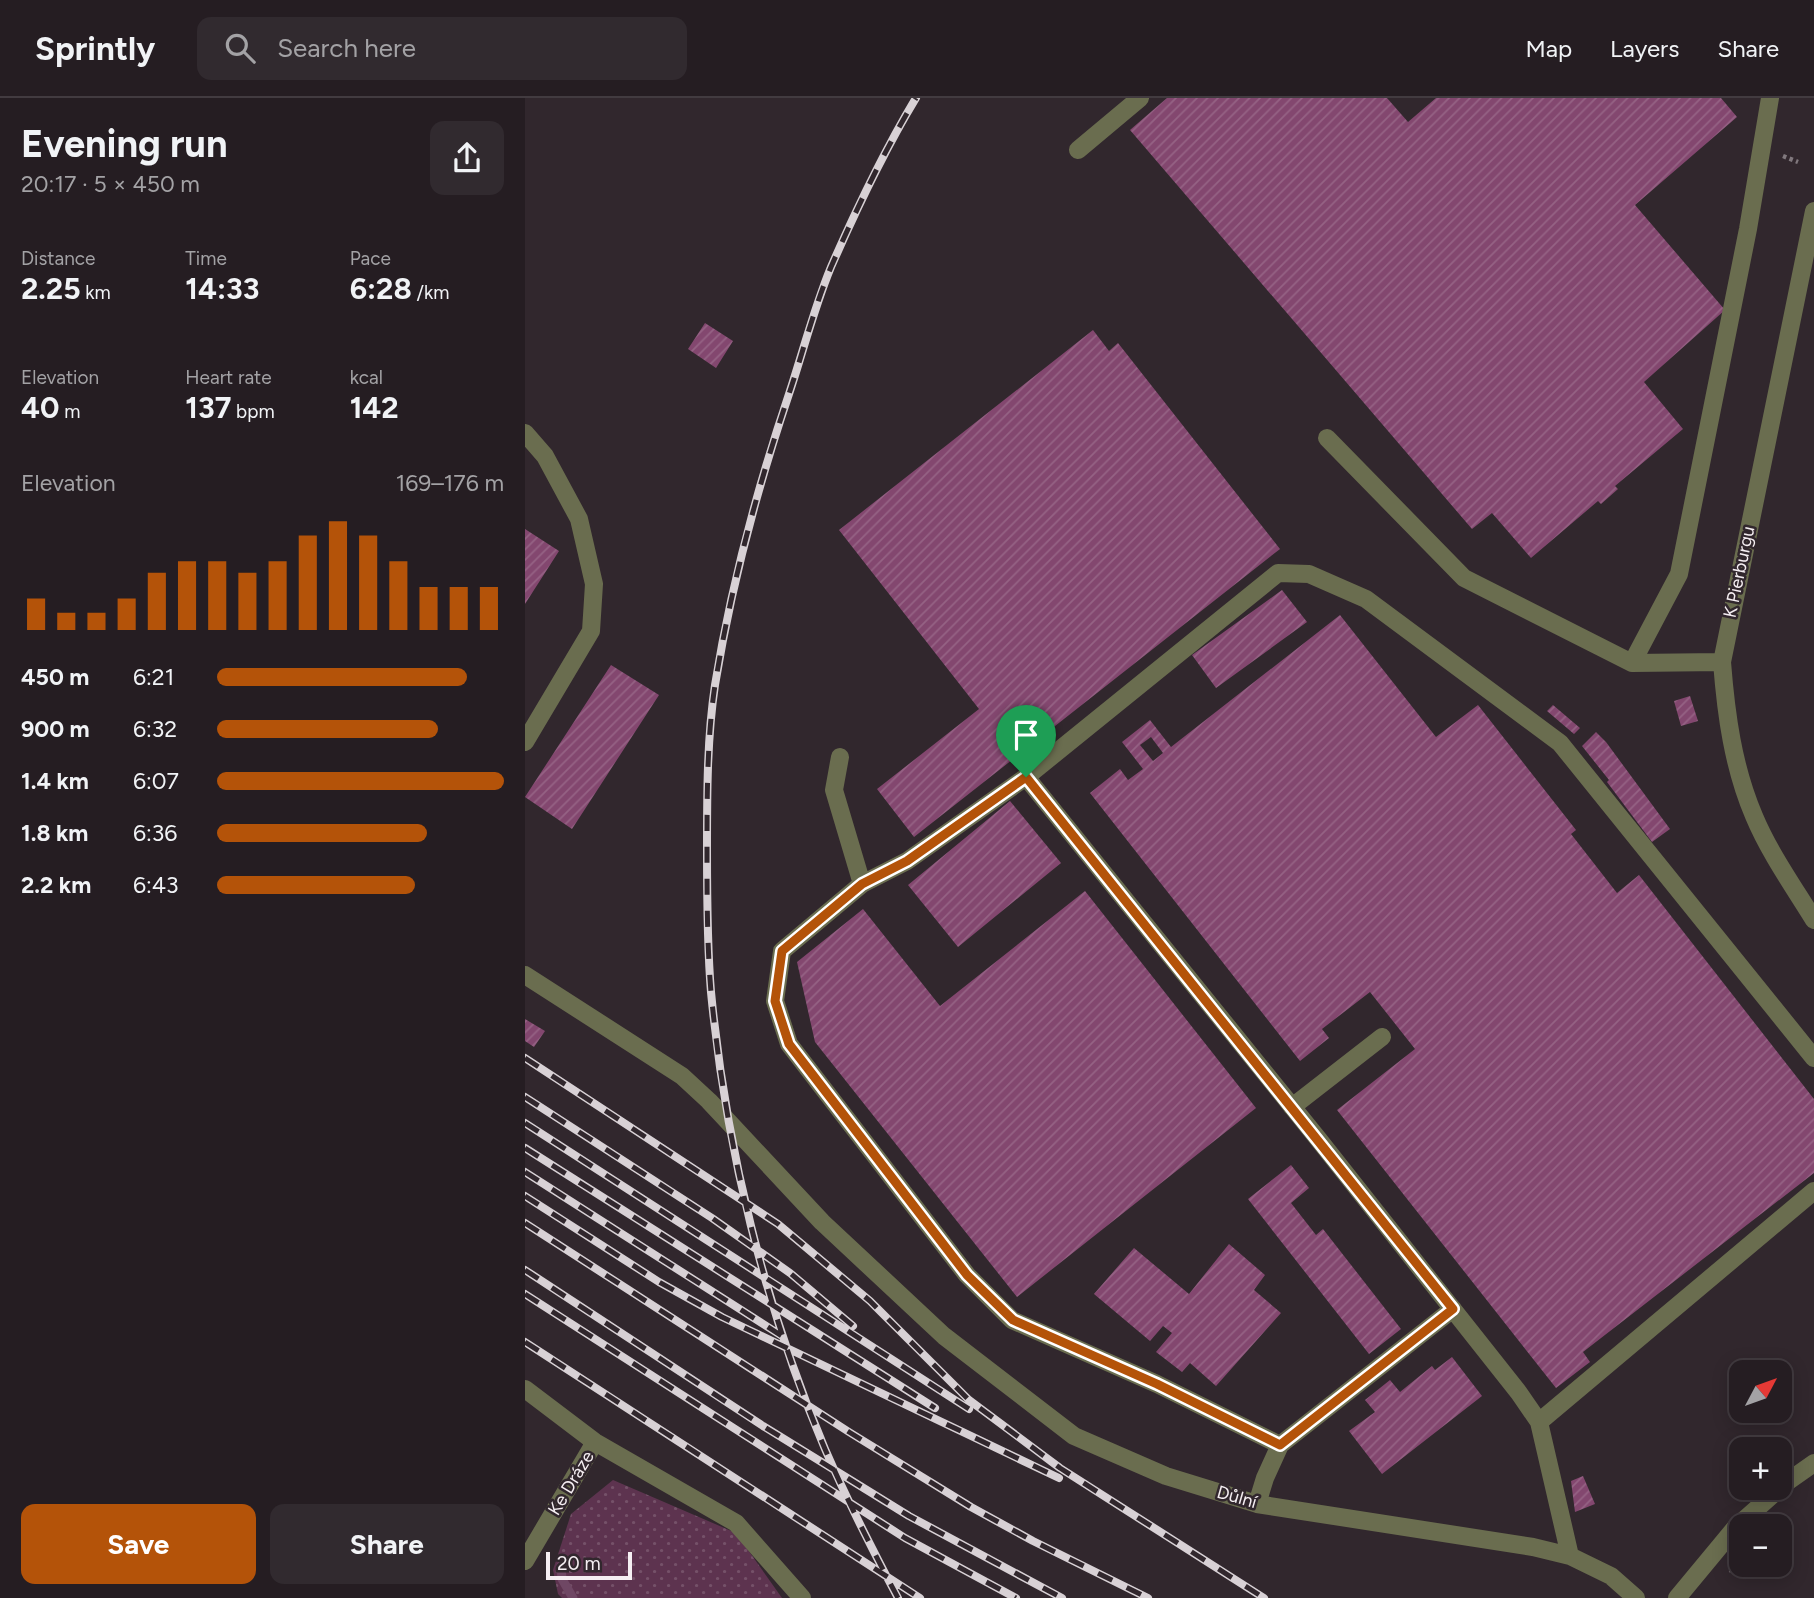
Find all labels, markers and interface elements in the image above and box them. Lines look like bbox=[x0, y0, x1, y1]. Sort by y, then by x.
search box bbox=[197, 17, 687, 80]
text: Sprintly bbox=[35, 29, 155, 68]
icon: search bbox=[221, 29, 259, 67]
text: Search here bbox=[277, 32, 416, 64]
text: Map bbox=[1525, 34, 1572, 63]
text: Layers bbox=[1610, 34, 1679, 63]
text: Share bbox=[1717, 34, 1779, 63]
text: Evening run bbox=[21, 121, 228, 167]
button: share bbox=[430, 121, 504, 195]
text: 20:17 · 5 × 450 m bbox=[21, 170, 200, 198]
text: Distance bbox=[21, 247, 95, 270]
text: Time bbox=[185, 247, 227, 270]
text: Pace bbox=[350, 247, 391, 270]
text: 2.25 bbox=[21, 270, 81, 307]
text: 14:33 bbox=[185, 270, 259, 307]
text: 6:28 bbox=[350, 270, 412, 307]
text: km bbox=[81, 281, 111, 304]
text: /km bbox=[412, 281, 449, 304]
text: Elevation bbox=[21, 366, 99, 389]
text: Heart rate bbox=[185, 366, 272, 389]
text: kcal bbox=[350, 366, 383, 389]
text: 40 bbox=[21, 389, 59, 426]
text: 137 bbox=[185, 389, 231, 426]
text: 142 bbox=[350, 389, 399, 426]
text: m bbox=[59, 400, 80, 423]
text: bpm bbox=[231, 400, 275, 423]
text: Elevation bbox=[21, 469, 116, 497]
text: 169–176 m bbox=[396, 469, 504, 497]
street label: K Pierburgu bbox=[1719, 524, 1759, 620]
text: 450 m bbox=[21, 663, 89, 691]
text: 6:21 bbox=[133, 663, 174, 691]
pin bbox=[996, 705, 1056, 777]
text: 900 m bbox=[21, 715, 90, 743]
text: 6:32 bbox=[133, 715, 177, 743]
icon: arrive bbox=[1007, 716, 1045, 754]
text: 1.4 km bbox=[21, 767, 89, 795]
text: 6:07 bbox=[133, 767, 179, 795]
text: 1.8 km bbox=[21, 819, 88, 847]
text: 6:36 bbox=[133, 819, 177, 847]
text: 2.2 km bbox=[21, 871, 91, 899]
text: 6:43 bbox=[133, 871, 179, 899]
north arrow bbox=[1729, 1360, 1792, 1423]
map controls bbox=[1729, 1360, 1792, 1577]
button: + bbox=[1729, 1437, 1792, 1500]
street label: Ke Dráze bbox=[543, 1447, 599, 1519]
street label: Důlní bbox=[1214, 1481, 1260, 1513]
button: Save bbox=[21, 1504, 256, 1584]
button: Share bbox=[270, 1504, 504, 1584]
button: − bbox=[1729, 1514, 1792, 1577]
scale bar bbox=[546, 1549, 632, 1581]
text: 20 m bbox=[557, 1552, 601, 1575]

